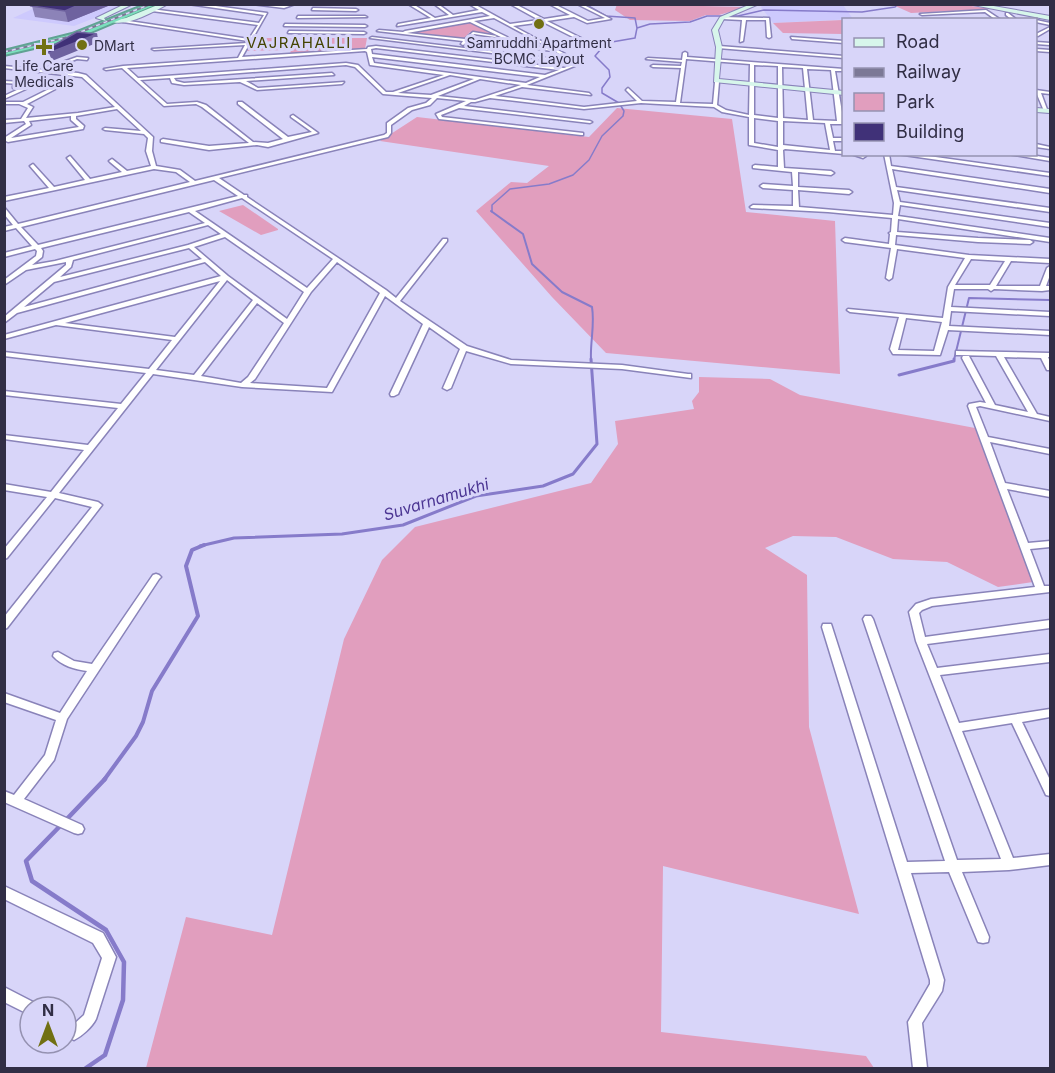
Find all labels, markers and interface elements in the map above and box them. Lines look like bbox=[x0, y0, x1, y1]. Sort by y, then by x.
marker: Samruddhi Apartment BCMC Layout bbox=[532, 17, 546, 31]
legend bbox=[842, 18, 1037, 156]
text: Road bbox=[896, 31, 939, 52]
district label: VAJRAHALLI bbox=[246, 33, 352, 52]
place label: Samruddhi Apartment BCMC Layout bbox=[467, 34, 612, 67]
place label: DMart bbox=[94, 37, 135, 54]
marker: DMart bbox=[75, 38, 89, 52]
marker: Life Care Medicals bbox=[37, 40, 51, 54]
place label: Life Care Medicals bbox=[14, 57, 74, 90]
text: Railway bbox=[896, 61, 961, 82]
text: Park bbox=[896, 91, 935, 112]
text: Building bbox=[896, 121, 964, 142]
water label: Suvarnamukhi bbox=[381, 473, 492, 525]
north arrow bbox=[18, 995, 78, 1055]
text: N bbox=[42, 1000, 54, 1020]

